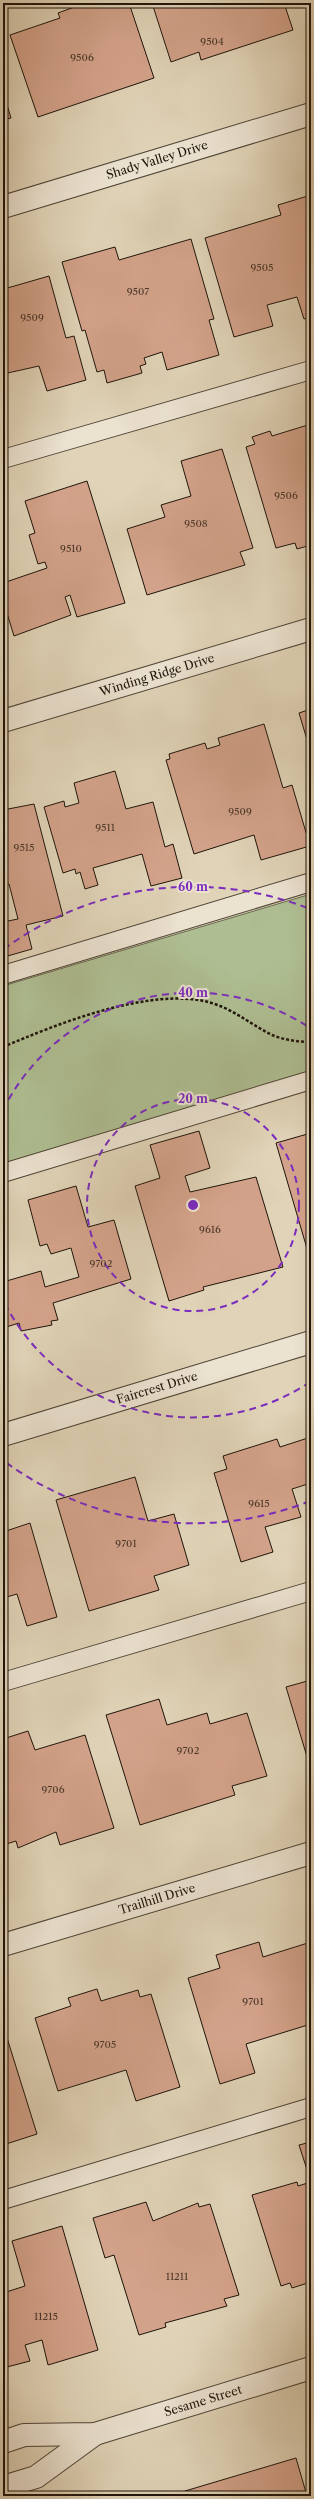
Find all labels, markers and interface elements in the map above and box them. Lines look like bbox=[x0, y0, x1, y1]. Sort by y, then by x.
house number: 9504 bbox=[200, 35, 224, 48]
house number: 9506 bbox=[70, 51, 94, 64]
street label: Shady Valley Drive bbox=[104, 137, 210, 182]
house number: 9505 bbox=[250, 261, 274, 274]
house number: 9507 bbox=[127, 285, 149, 298]
house number: 9509 bbox=[20, 311, 44, 324]
house number: 9506 bbox=[274, 489, 298, 502]
house number: 9508 bbox=[184, 517, 208, 530]
house number: 9510 bbox=[60, 542, 82, 555]
street label: Winding Ridge Drive bbox=[97, 650, 216, 699]
house number: 9509 bbox=[228, 805, 252, 818]
house number: 9511 bbox=[95, 821, 116, 834]
house number: 9515 bbox=[14, 841, 34, 854]
text: 60 m bbox=[178, 879, 208, 894]
text: 40 m bbox=[178, 985, 208, 1000]
text: 20 m bbox=[178, 1091, 208, 1106]
centre of rings bbox=[186, 1198, 200, 1212]
house number: 9616 bbox=[199, 1223, 221, 1236]
house number: 9702 bbox=[90, 1257, 113, 1270]
street label: Faircrest Drive bbox=[115, 1368, 199, 1407]
house number: 9615 bbox=[248, 1497, 270, 1510]
house number: 9701 bbox=[115, 1537, 137, 1550]
house number: 9702 bbox=[177, 1744, 200, 1757]
house number: 9706 bbox=[42, 1783, 65, 1796]
street label: Trailhill Drive bbox=[117, 1880, 197, 1917]
house number: 9701 bbox=[242, 1995, 264, 2008]
house number: 9705 bbox=[94, 2038, 116, 2051]
house number: 11211 bbox=[166, 2270, 189, 2283]
house number: 11215 bbox=[34, 2310, 58, 2323]
street label: Sesame Street bbox=[162, 2381, 244, 2419]

